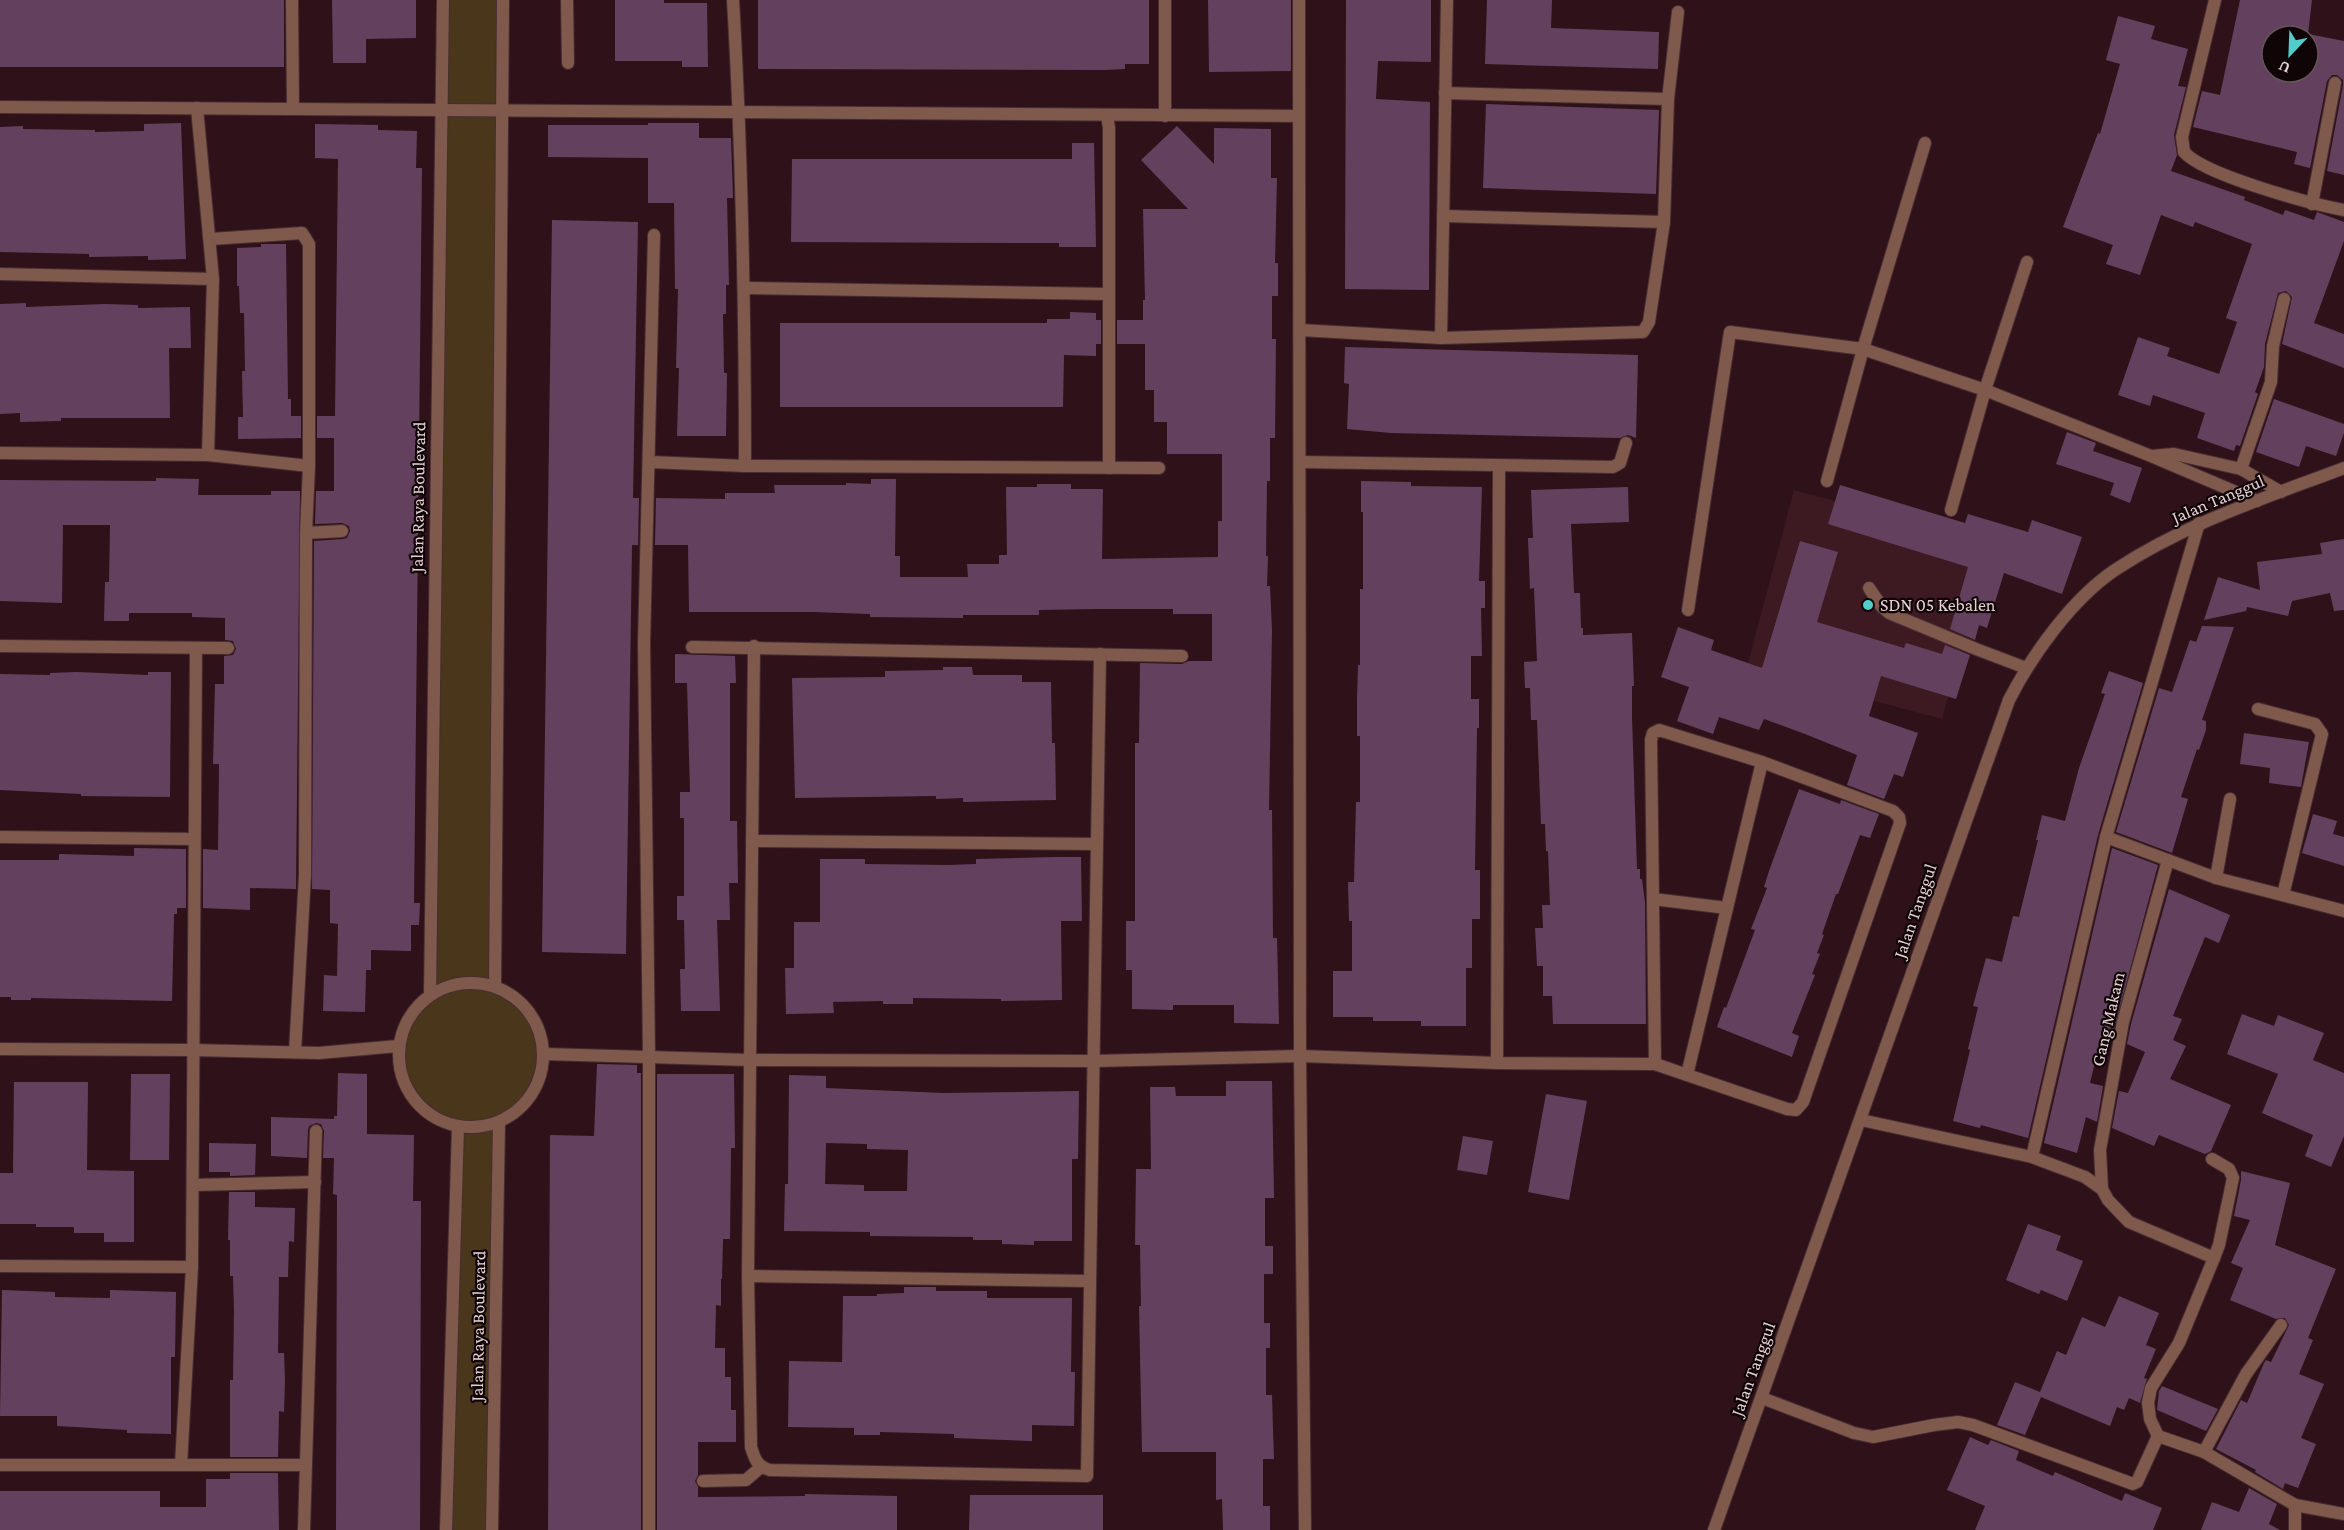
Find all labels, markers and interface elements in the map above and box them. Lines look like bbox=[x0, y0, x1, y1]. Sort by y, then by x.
north arrow bbox=[2260, 24, 2320, 84]
text: U bbox=[2276, 57, 2293, 77]
street label: Jalan Raya Boulevard bbox=[407, 421, 429, 574]
street label: Jalan Tanggul bbox=[2167, 470, 2268, 528]
place label: SDN 05 Kebalen bbox=[1880, 595, 1996, 615]
marker: SDN 05 Kebalen bbox=[1861, 598, 1875, 612]
street label: Jalan Tanggul bbox=[1889, 861, 1941, 963]
street label: Gang Makam bbox=[2087, 969, 2129, 1068]
street label: Jalan Raya Boulevard bbox=[467, 1250, 489, 1403]
street label: Jalan Tanggul bbox=[1726, 1319, 1779, 1421]

